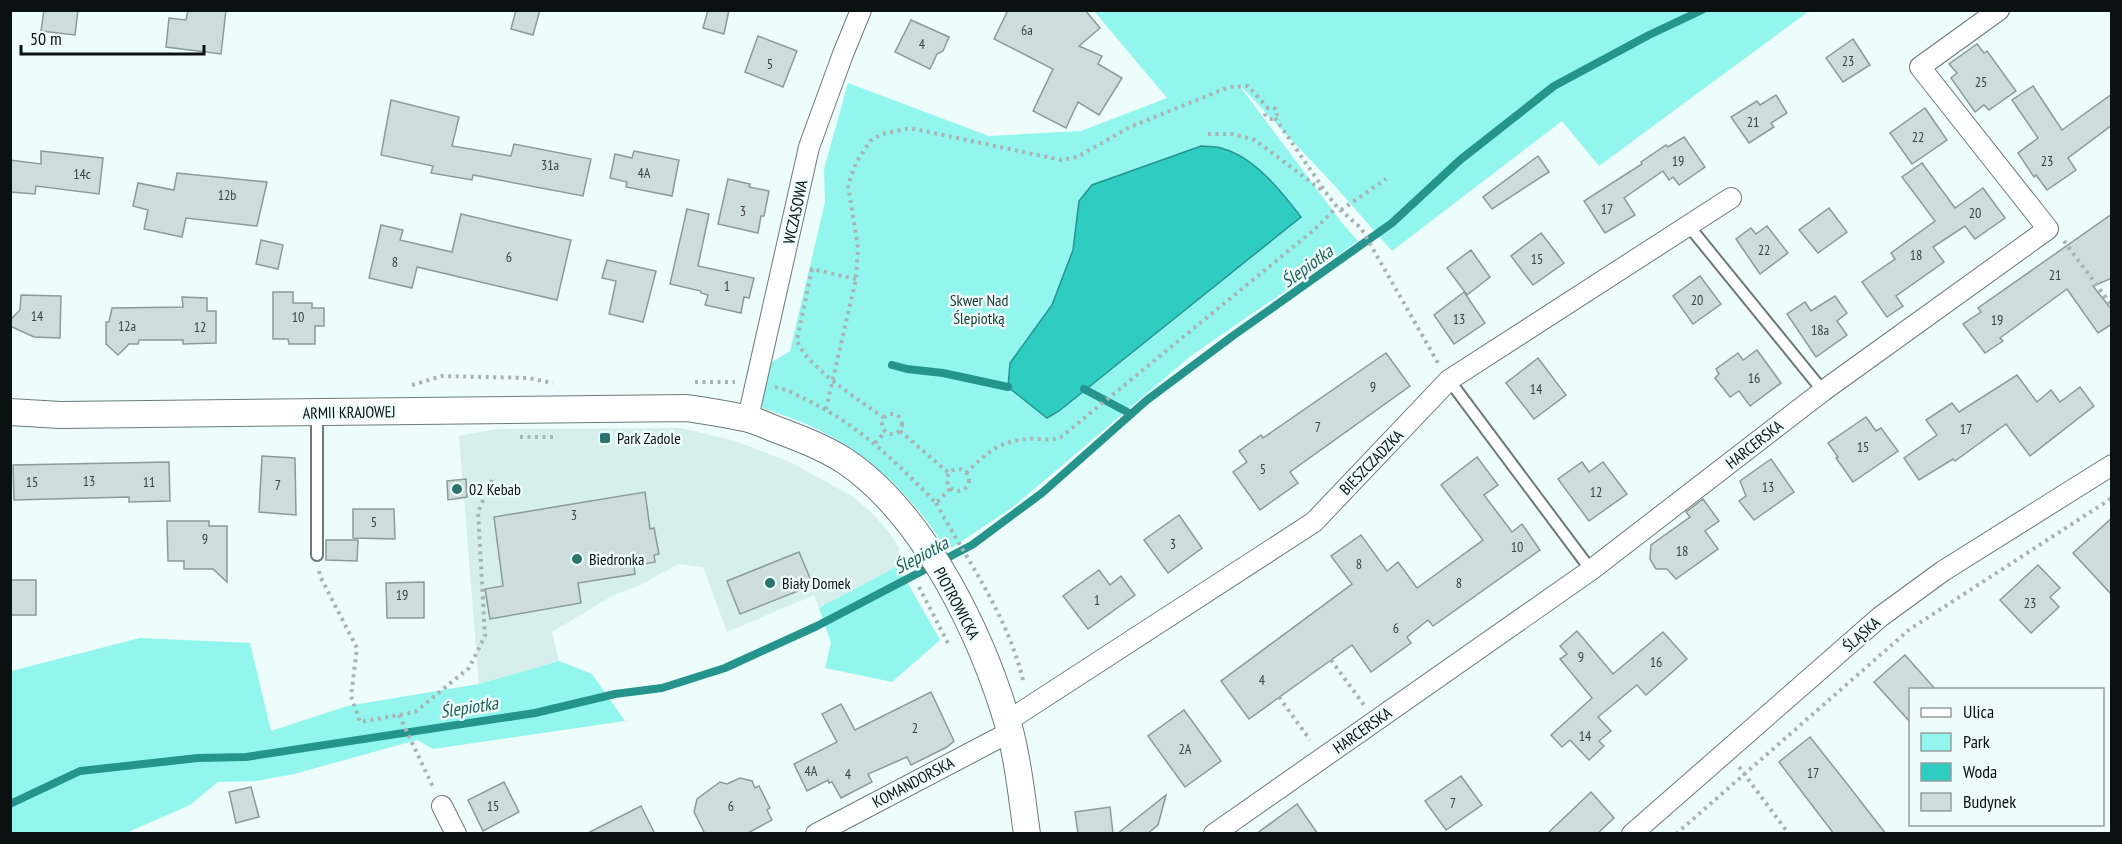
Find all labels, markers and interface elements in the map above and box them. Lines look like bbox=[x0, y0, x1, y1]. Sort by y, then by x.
scale bar bbox=[21, 18, 204, 56]
house number: 6a bbox=[1021, 21, 1033, 39]
text: 50 m bbox=[30, 27, 62, 50]
house number: 4 bbox=[919, 35, 926, 53]
house number: 23 bbox=[1842, 52, 1854, 70]
house number: 5 bbox=[767, 55, 773, 73]
house number: 25 bbox=[1975, 73, 1987, 91]
house number: 21 bbox=[1747, 113, 1759, 131]
house number: 22 bbox=[1912, 128, 1924, 146]
house number: 19 bbox=[1672, 152, 1684, 170]
house number: 23 bbox=[2041, 152, 2053, 170]
house number: 31a bbox=[541, 156, 559, 174]
house number: 4A bbox=[638, 164, 651, 182]
house number: 14c bbox=[73, 165, 91, 183]
street label: WCZASOWA bbox=[778, 178, 812, 246]
house number: 12b bbox=[218, 186, 236, 204]
house number: 17 bbox=[1601, 200, 1613, 218]
house number: 3 bbox=[740, 202, 746, 220]
house number: 20 bbox=[1969, 204, 1981, 222]
water label: Ślepiotka bbox=[1277, 239, 1338, 292]
house number: 22 bbox=[1758, 241, 1770, 259]
house number: 18 bbox=[1910, 246, 1922, 264]
house number: 6 bbox=[506, 248, 512, 266]
house number: 15 bbox=[1531, 250, 1543, 268]
house number: 8 bbox=[392, 253, 398, 271]
house number: 21 bbox=[2049, 266, 2061, 284]
house number: 1 bbox=[724, 277, 730, 295]
park label: Skwer Nad Ślepiotką bbox=[950, 290, 1008, 328]
house number: 20 bbox=[1691, 291, 1703, 309]
house number: 14 bbox=[31, 307, 44, 325]
house number: 10 bbox=[292, 308, 304, 326]
house number: 13 bbox=[1453, 310, 1465, 328]
house number: 19 bbox=[1991, 311, 2003, 329]
house number: 12a bbox=[118, 317, 136, 335]
house number: 12 bbox=[194, 318, 206, 336]
house number: 18a bbox=[1811, 321, 1829, 339]
house number: 16 bbox=[1748, 369, 1760, 387]
house number: 9 bbox=[1370, 378, 1376, 396]
house number: 14 bbox=[1530, 380, 1543, 398]
street label: ARMII KRAJOWEJ bbox=[302, 401, 396, 423]
street label: HARCERSKA bbox=[1721, 415, 1787, 473]
house number: 7 bbox=[1315, 418, 1321, 436]
house number: 17 bbox=[1960, 420, 1972, 438]
street label: BIESZCZADZKA bbox=[1335, 425, 1407, 499]
place label: Park Zadole bbox=[617, 428, 681, 448]
marker: Park Zadole bbox=[598, 431, 612, 445]
house number: 15 bbox=[1857, 438, 1869, 456]
house number: 5 bbox=[1260, 460, 1266, 478]
house number: 13 bbox=[83, 472, 95, 490]
house number: 15 bbox=[26, 473, 38, 491]
house number: 11 bbox=[143, 473, 155, 491]
house number: 7 bbox=[275, 476, 281, 494]
house number: 13 bbox=[1762, 478, 1774, 496]
place label: 02 Kebab bbox=[469, 479, 521, 499]
marker: 02 Kebab bbox=[450, 482, 464, 496]
house number: 12 bbox=[1590, 483, 1602, 501]
house number: 3 bbox=[571, 506, 577, 524]
house number: 5 bbox=[371, 513, 377, 531]
house number: 9 bbox=[202, 530, 208, 548]
water label: Ślepiotka bbox=[890, 531, 953, 579]
house number: 3 bbox=[1170, 535, 1176, 553]
house number: 10 bbox=[1511, 538, 1523, 556]
house number: 18 bbox=[1676, 542, 1688, 560]
place label: Biedronka bbox=[589, 549, 644, 569]
marker: Biedronka bbox=[570, 552, 584, 566]
house number: 8 bbox=[1356, 555, 1362, 573]
street label: PIOTROWICKA bbox=[930, 563, 985, 643]
place label: Biały Domek bbox=[782, 573, 851, 593]
house number: 8 bbox=[1456, 574, 1462, 592]
marker: Biały Domek bbox=[763, 576, 777, 590]
house number: 19 bbox=[396, 586, 408, 604]
house number: 1 bbox=[1094, 591, 1100, 609]
house number: 23 bbox=[2024, 594, 2036, 612]
street label: ŚLĄSKA bbox=[1838, 612, 1884, 656]
house number: 6 bbox=[1393, 619, 1399, 637]
house number: 9 bbox=[1578, 648, 1584, 666]
house number: 16 bbox=[1650, 653, 1662, 671]
house number: 4 bbox=[1259, 671, 1266, 689]
legend bbox=[1909, 688, 2104, 826]
water label: Ślepiotka bbox=[439, 691, 500, 723]
text: Ulica bbox=[1963, 700, 1994, 723]
street label: HARCERSKA bbox=[1329, 702, 1396, 757]
house number: 2 bbox=[912, 719, 918, 737]
house number: 14 bbox=[1579, 727, 1592, 745]
text: Park bbox=[1963, 730, 1990, 753]
house number: 2A bbox=[1179, 740, 1192, 758]
street label: KOMANDORSKA bbox=[869, 752, 958, 812]
text: Woda bbox=[1963, 760, 1997, 783]
house number: 4A bbox=[805, 762, 818, 780]
house number: 17 bbox=[1807, 764, 1819, 782]
house number: 4 bbox=[845, 765, 852, 783]
text: Budynek bbox=[1963, 790, 2016, 813]
house number: 7 bbox=[1450, 794, 1456, 812]
house number: 15 bbox=[487, 797, 499, 815]
house number: 6 bbox=[728, 797, 734, 815]

